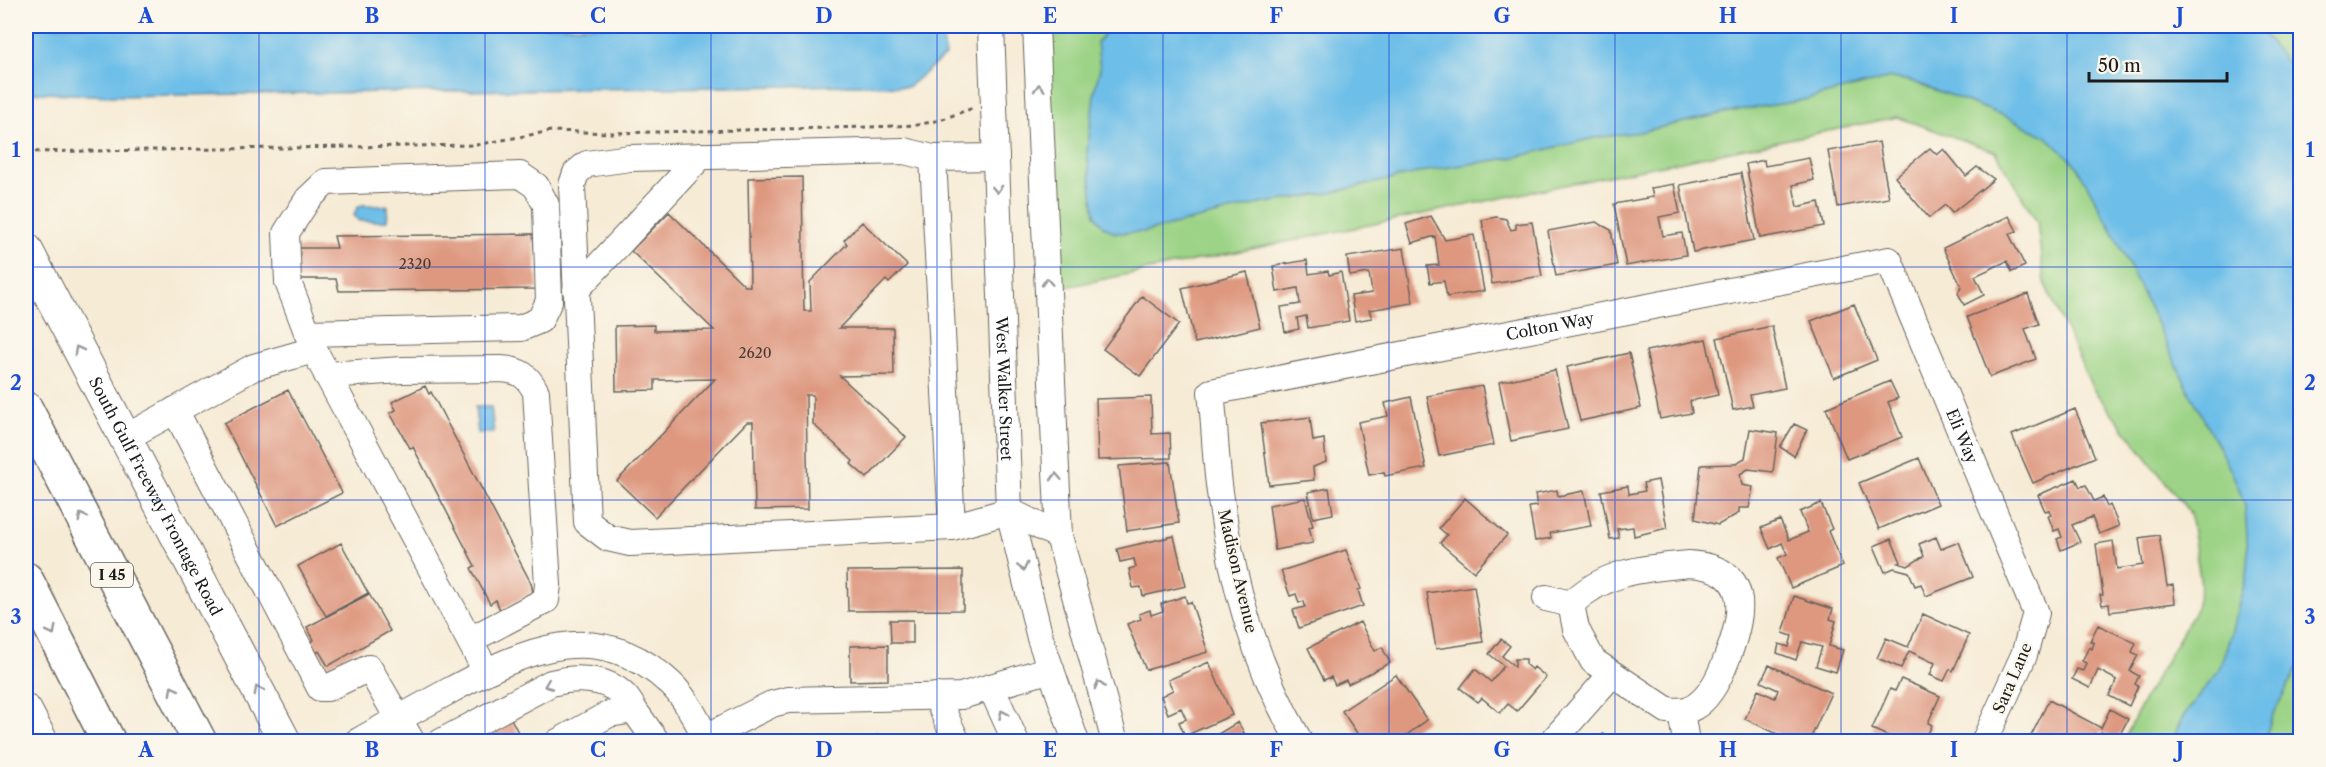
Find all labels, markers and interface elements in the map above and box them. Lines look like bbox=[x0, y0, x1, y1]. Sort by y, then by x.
text: A bbox=[137, 4, 154, 28]
text: B bbox=[365, 4, 380, 28]
text: C bbox=[590, 4, 606, 28]
text: D bbox=[815, 4, 833, 28]
text: E bbox=[1043, 4, 1057, 28]
text: F bbox=[1269, 4, 1283, 28]
text: G bbox=[1494, 4, 1511, 28]
text: H bbox=[1719, 4, 1737, 28]
text: I bbox=[1950, 4, 1958, 28]
text: J bbox=[2172, 4, 2184, 28]
scale bar bbox=[2089, 45, 2227, 83]
text: 50 m bbox=[2098, 55, 2141, 77]
one-way arrow bbox=[1032, 83, 1045, 92]
text: 1 bbox=[12, 138, 21, 162]
text: 1 bbox=[2306, 138, 2315, 162]
one-way arrow bbox=[991, 184, 1003, 193]
house number: 2320 bbox=[399, 255, 431, 273]
one-way arrow bbox=[1041, 278, 1054, 287]
street label: Colton Way bbox=[1504, 307, 1597, 344]
street label: West Walker Street bbox=[992, 315, 1017, 462]
house number: 2620 bbox=[738, 344, 772, 362]
one-way arrow bbox=[74, 345, 86, 356]
text: 2 bbox=[10, 371, 22, 395]
text: 2 bbox=[2304, 371, 2316, 395]
street label: South Gulf Freeway Frontage Road bbox=[85, 373, 227, 619]
street label: Eli Way bbox=[1942, 406, 1983, 467]
one-way arrow bbox=[1050, 473, 1063, 482]
street label: Madison Avenue bbox=[1214, 507, 1262, 635]
one-way arrow bbox=[78, 513, 89, 524]
one-way arrow bbox=[1016, 562, 1029, 572]
road number: I 45 bbox=[91, 563, 133, 587]
text: 3 bbox=[10, 605, 22, 629]
text: 3 bbox=[2304, 605, 2316, 629]
one-way arrow bbox=[45, 624, 57, 635]
street label: Sara Lane bbox=[1988, 640, 2036, 716]
one-way arrow bbox=[543, 678, 554, 690]
one-way arrow bbox=[1094, 680, 1106, 691]
one-way arrow bbox=[169, 685, 180, 696]
one-way arrow bbox=[254, 685, 265, 696]
one-way arrow bbox=[999, 710, 1011, 721]
text: A bbox=[137, 738, 154, 762]
text: B bbox=[365, 738, 380, 762]
text: C bbox=[590, 738, 606, 762]
text: D bbox=[815, 738, 833, 762]
text: E bbox=[1043, 738, 1057, 762]
text: F bbox=[1269, 738, 1283, 762]
text: G bbox=[1494, 738, 1511, 762]
text: H bbox=[1719, 738, 1737, 762]
text: I bbox=[1950, 738, 1958, 762]
text: J bbox=[2172, 738, 2184, 762]

